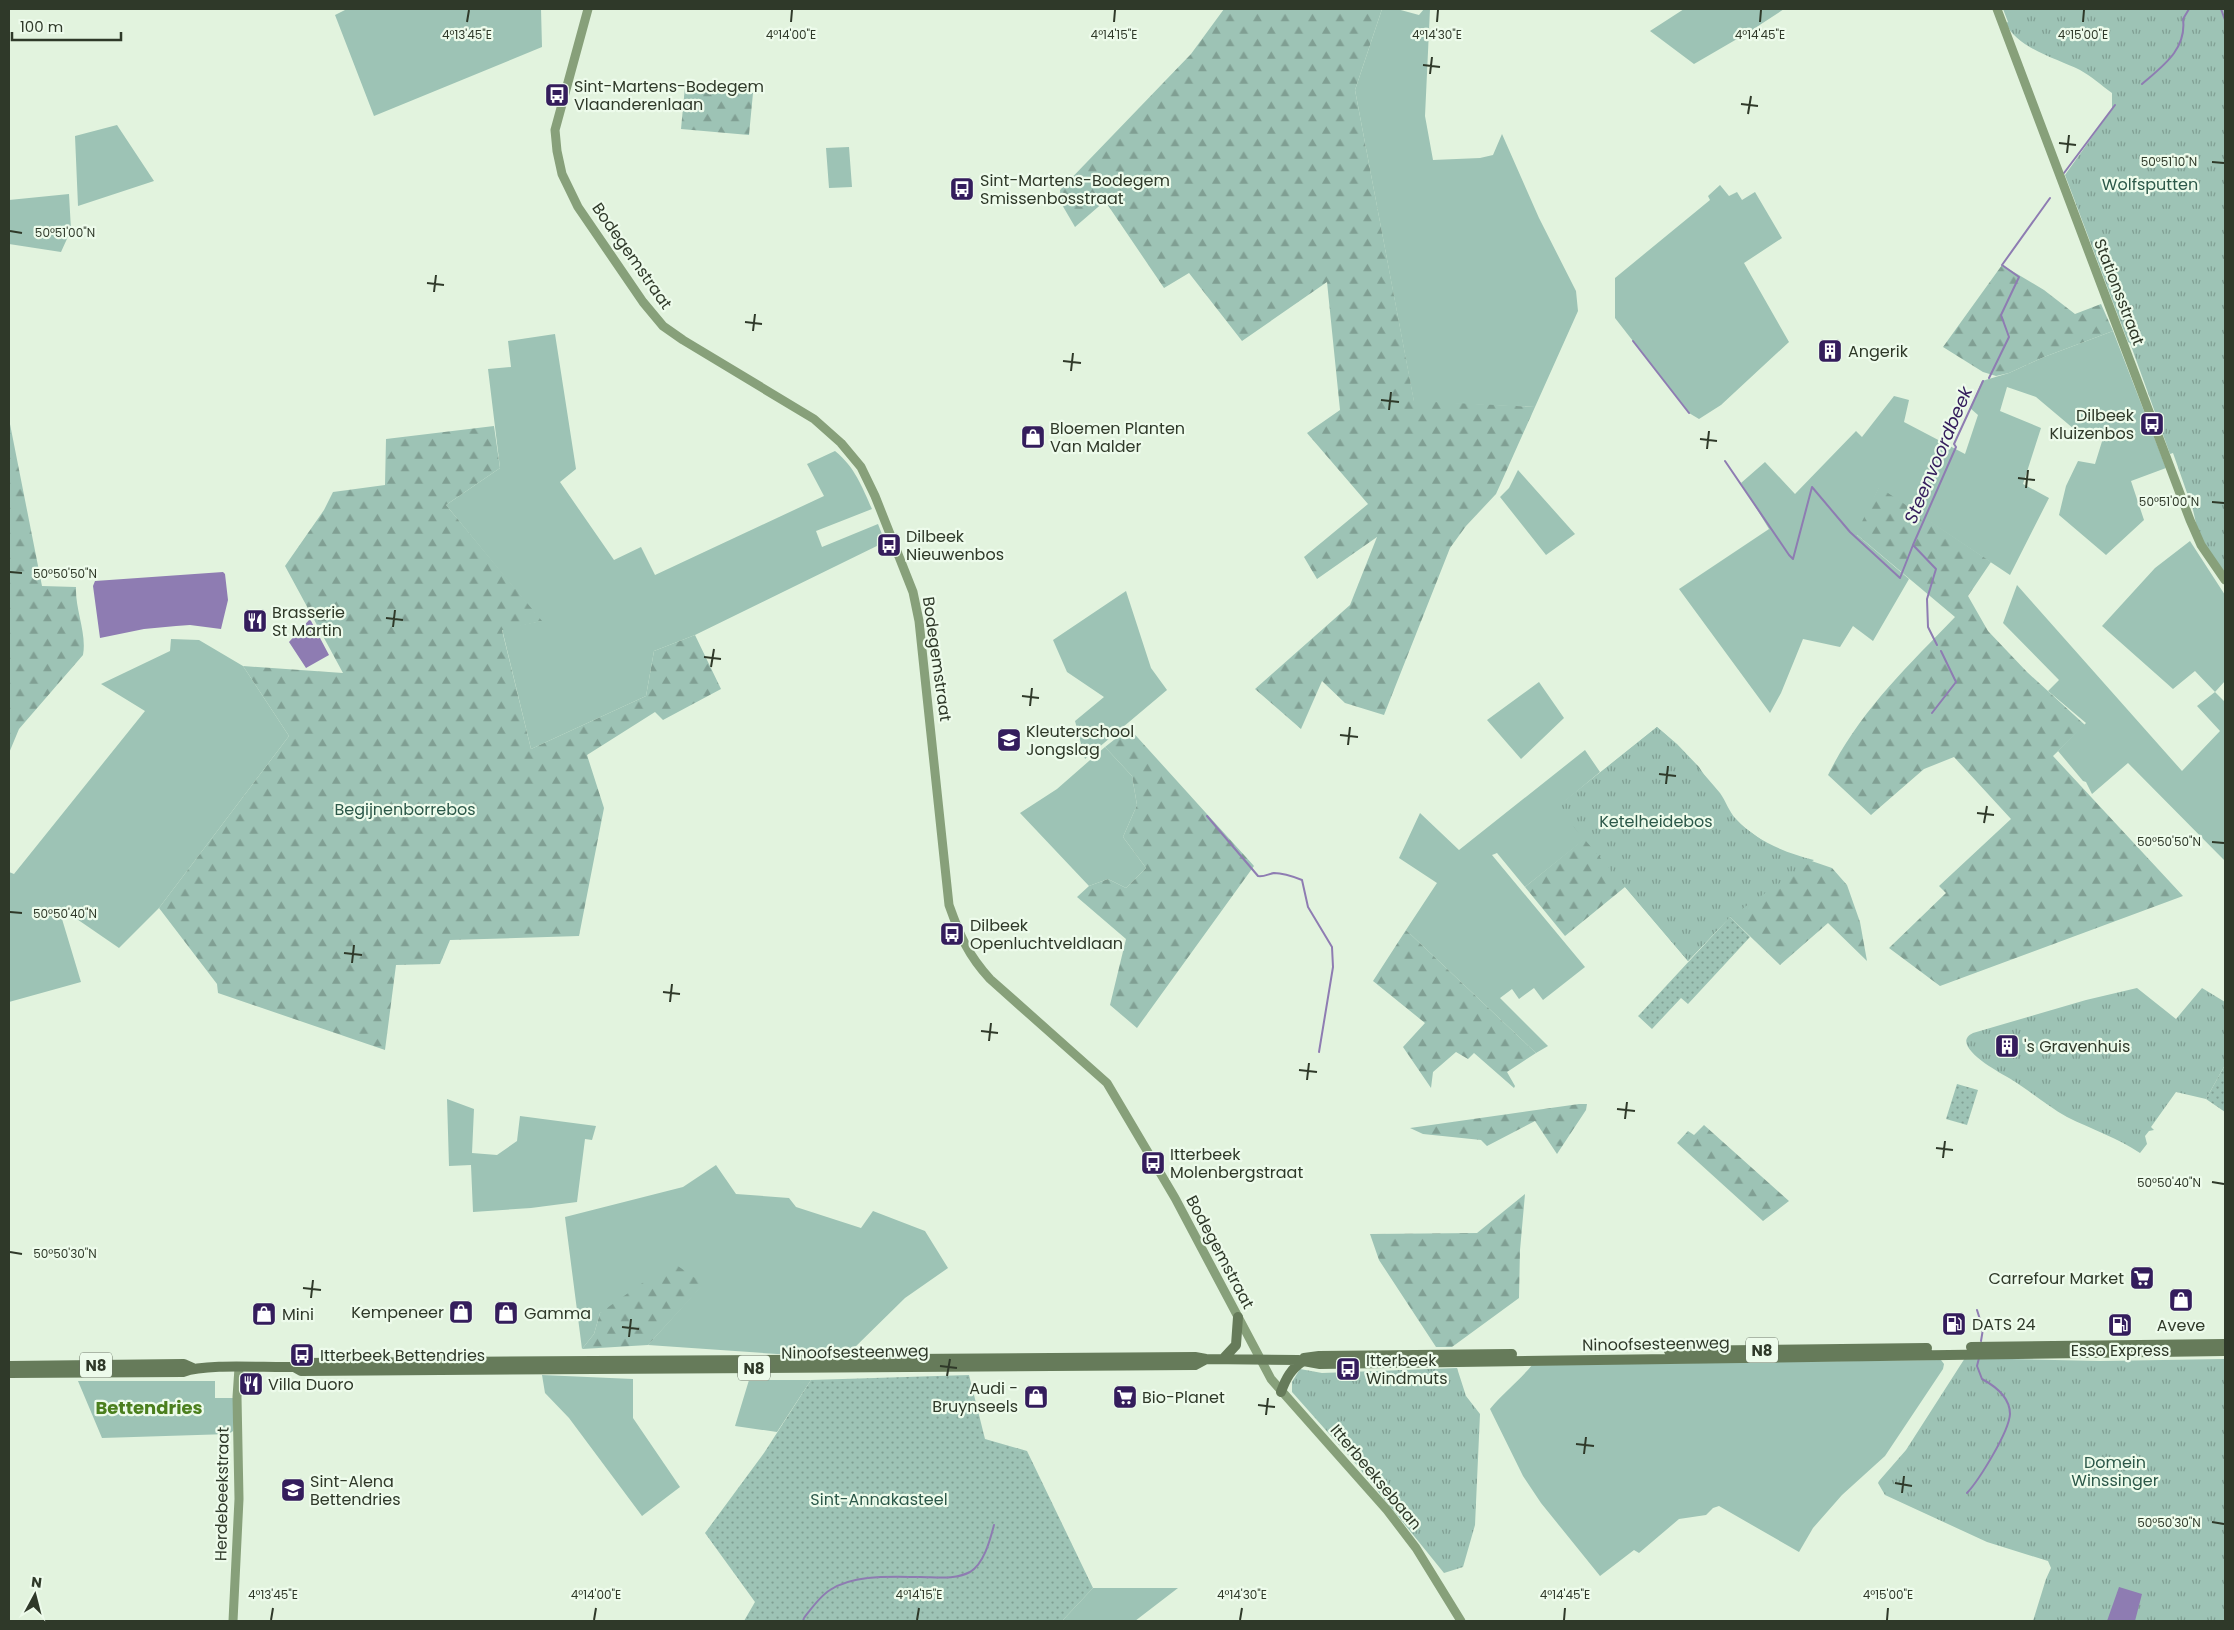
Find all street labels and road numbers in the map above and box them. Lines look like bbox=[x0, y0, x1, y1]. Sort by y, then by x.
street label: Bodegemstraat bbox=[587, 198, 678, 314]
street label: Stationsstraat bbox=[2088, 235, 2150, 349]
street label: Bodegemstraat bbox=[917, 595, 957, 723]
street label: Bodegemstraat bbox=[1180, 1191, 1260, 1313]
street label: Ninoofsesteenweg bbox=[1582, 1331, 1730, 1357]
road number: N8 bbox=[1746, 1338, 1778, 1362]
street label: Ninoofsesteenweg bbox=[781, 1339, 929, 1365]
road number: N8 bbox=[80, 1352, 112, 1378]
road number: N8 bbox=[738, 1356, 770, 1380]
street label: Itterbeeksebaan bbox=[1325, 1419, 1427, 1535]
street label: Herdebeekstraat bbox=[209, 1427, 235, 1561]

